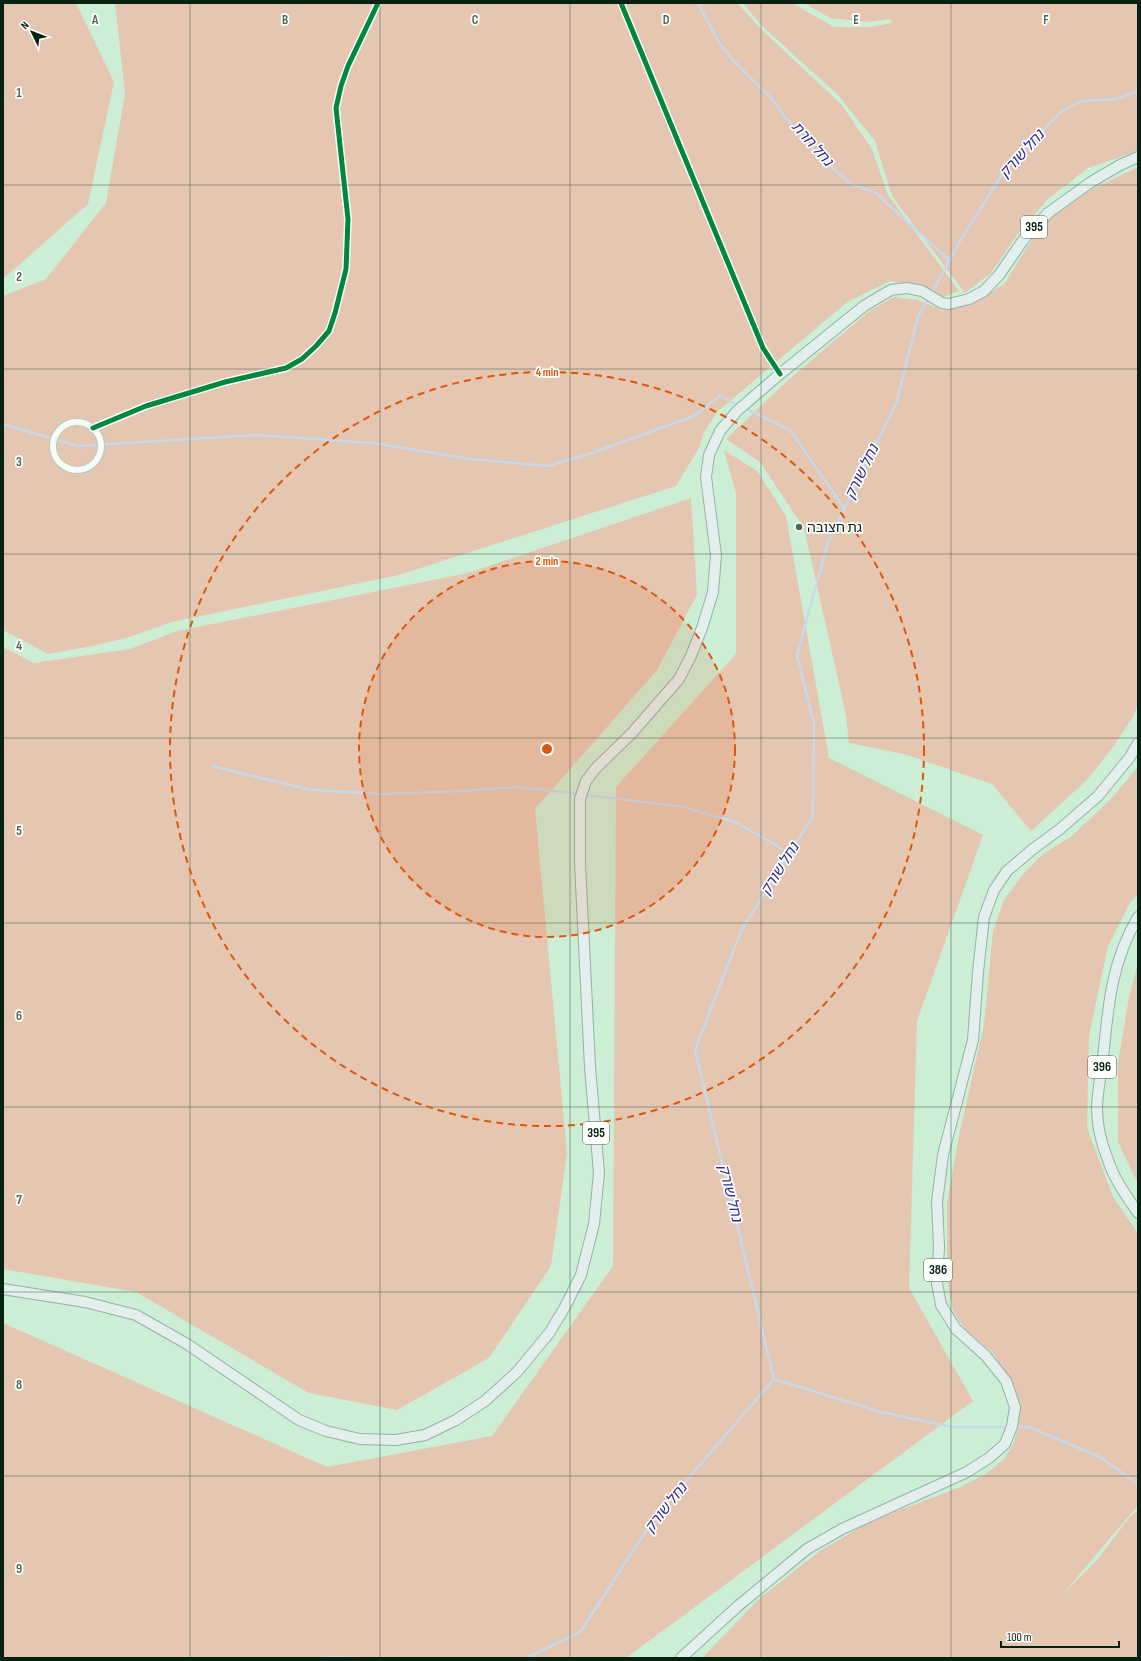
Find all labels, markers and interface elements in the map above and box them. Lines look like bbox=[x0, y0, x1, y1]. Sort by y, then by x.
north arrow bbox=[12, 12, 52, 52]
text: A bbox=[91, 12, 99, 28]
text: B bbox=[282, 12, 288, 28]
text: C bbox=[472, 12, 479, 28]
text: D bbox=[663, 12, 670, 28]
text: E bbox=[853, 12, 859, 28]
text: F bbox=[1043, 12, 1049, 28]
text: N bbox=[18, 19, 32, 32]
text: 1 bbox=[16, 85, 22, 101]
water label: נחל חרת bbox=[787, 118, 838, 171]
water label: נחל שורק bbox=[995, 125, 1049, 182]
road number: 395 bbox=[1021, 216, 1047, 238]
text: 2 bbox=[16, 269, 22, 285]
text: 4 min bbox=[535, 365, 559, 380]
water label: נחל שורק bbox=[841, 440, 884, 502]
text: 3 bbox=[16, 454, 22, 470]
place label: גת חצובה bbox=[807, 519, 862, 536]
marker: גת חצובה bbox=[794, 522, 804, 532]
text: 2 min bbox=[536, 554, 558, 569]
text: 4 bbox=[16, 638, 22, 654]
centre of rings bbox=[540, 742, 554, 756]
text: 5 bbox=[16, 823, 22, 839]
water label: נחל שורק bbox=[756, 838, 804, 899]
text: 6 bbox=[16, 1008, 22, 1024]
road number: 396 bbox=[1088, 1056, 1116, 1078]
road number: 395 bbox=[583, 1122, 609, 1144]
water label: נחל שורק bbox=[714, 1162, 747, 1225]
text: 7 bbox=[16, 1192, 22, 1208]
road number: 386 bbox=[924, 1259, 952, 1281]
text: 8 bbox=[16, 1377, 22, 1393]
water label: נחל שורק bbox=[641, 1478, 692, 1537]
text: 9 bbox=[16, 1561, 22, 1577]
scale bar bbox=[1001, 1623, 1119, 1649]
text: 100 m bbox=[1007, 1630, 1032, 1645]

